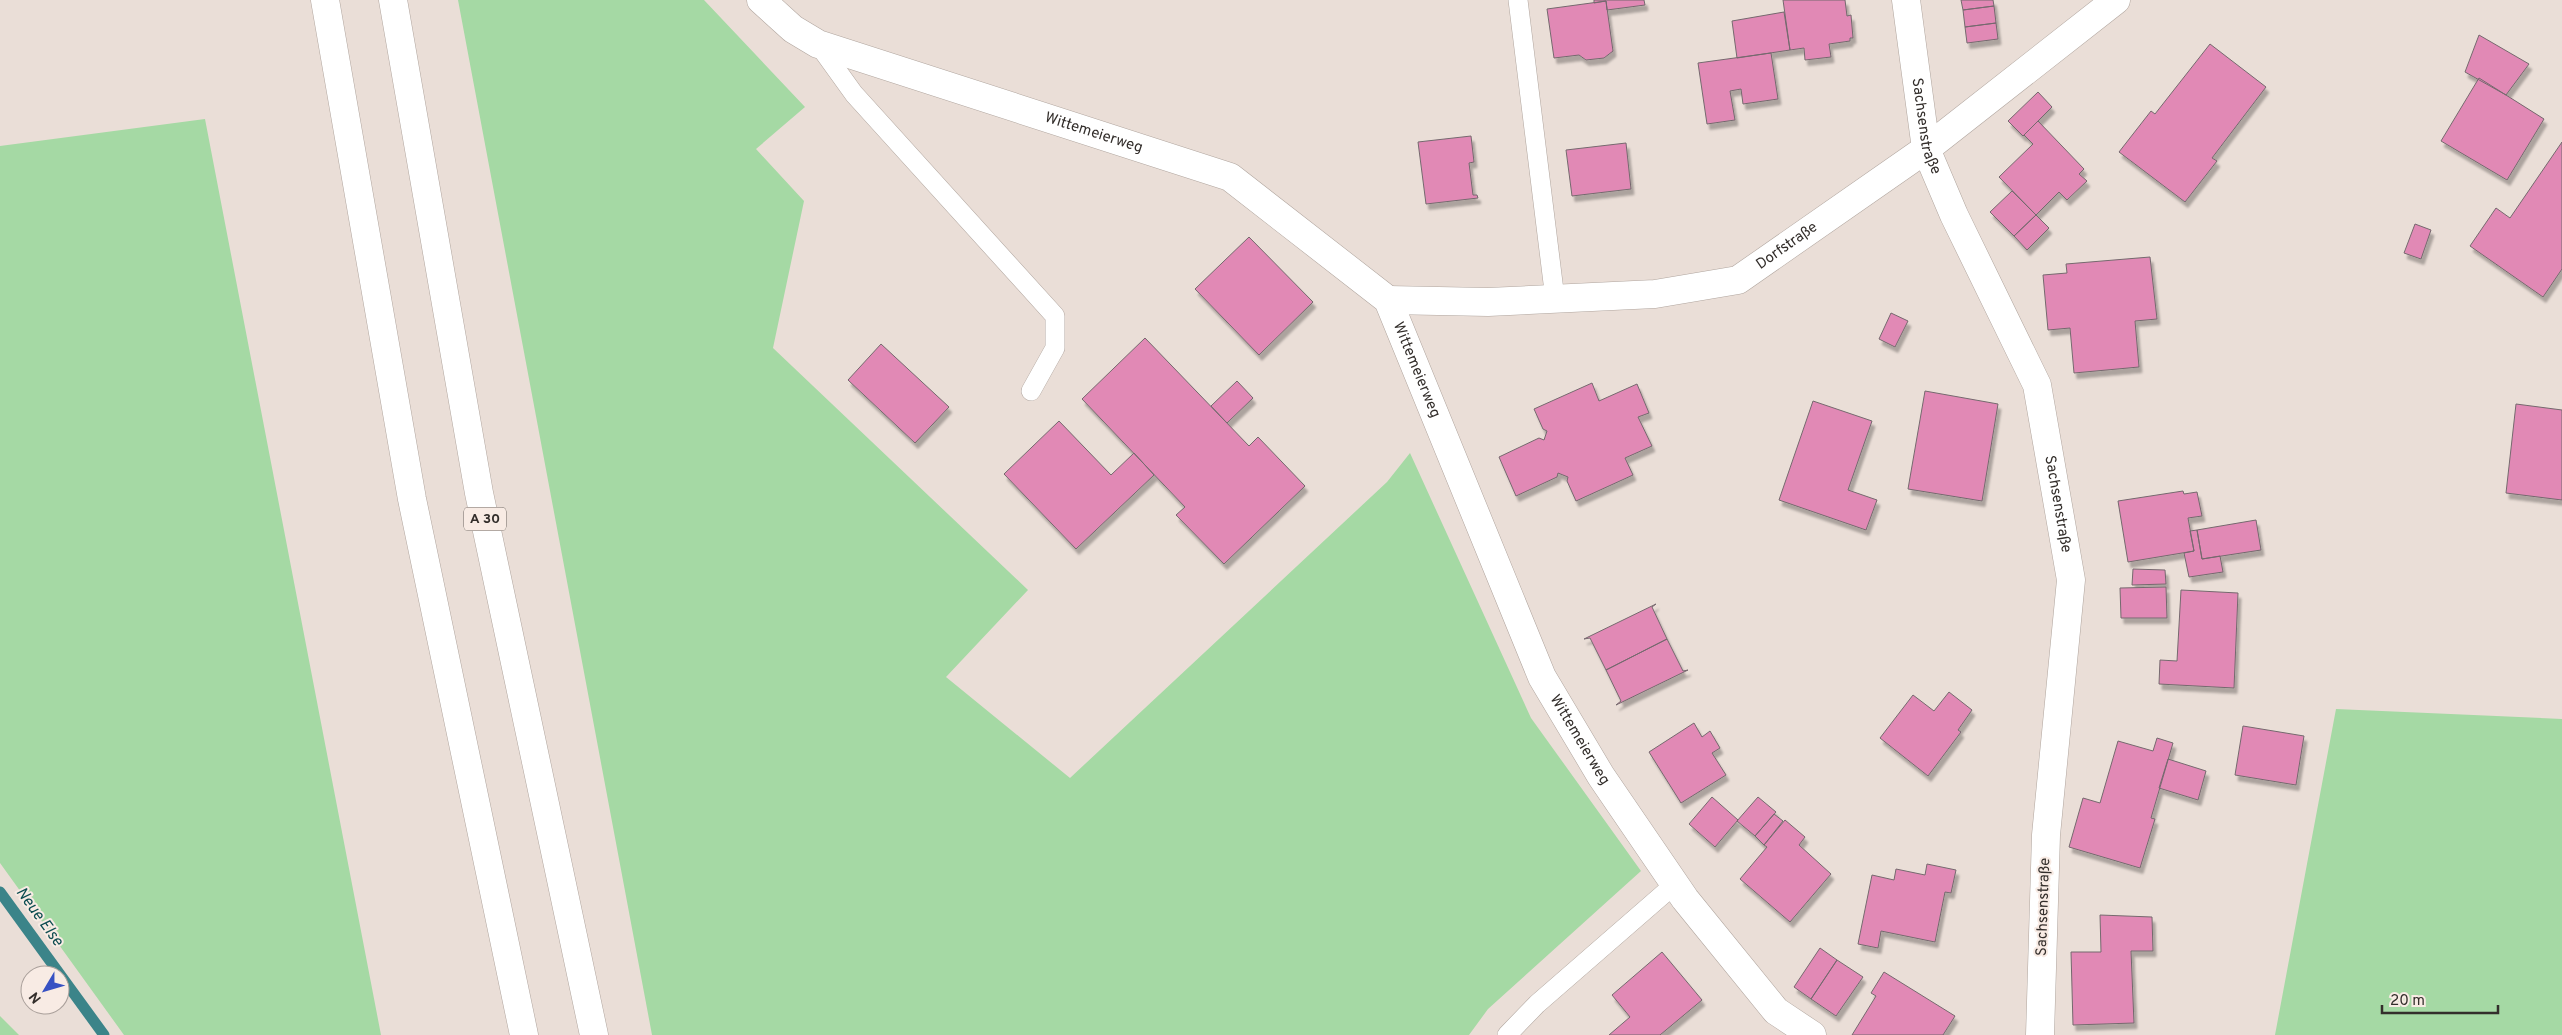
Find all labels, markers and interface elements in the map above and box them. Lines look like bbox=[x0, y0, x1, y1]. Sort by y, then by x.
street label: Sachsenstraße bbox=[1907, 77, 1945, 177]
street label: Wittemeierweg bbox=[1042, 108, 1145, 158]
street label: Dorfstraße bbox=[1752, 218, 1821, 274]
street label: Wittemeierweg bbox=[1388, 319, 1445, 421]
street label: Sachsenstraße bbox=[2040, 454, 2076, 554]
road number: A 30 bbox=[464, 508, 506, 530]
street label: Wittemeierweg bbox=[1545, 691, 1614, 789]
street label: Sachsenstraße bbox=[2033, 858, 2055, 956]
water label: Neue Else bbox=[11, 883, 68, 951]
north arrow bbox=[20, 965, 70, 1015]
scale bar bbox=[2382, 982, 2498, 1014]
text: N bbox=[26, 988, 46, 1006]
text: 20 m bbox=[2390, 992, 2425, 1011]

